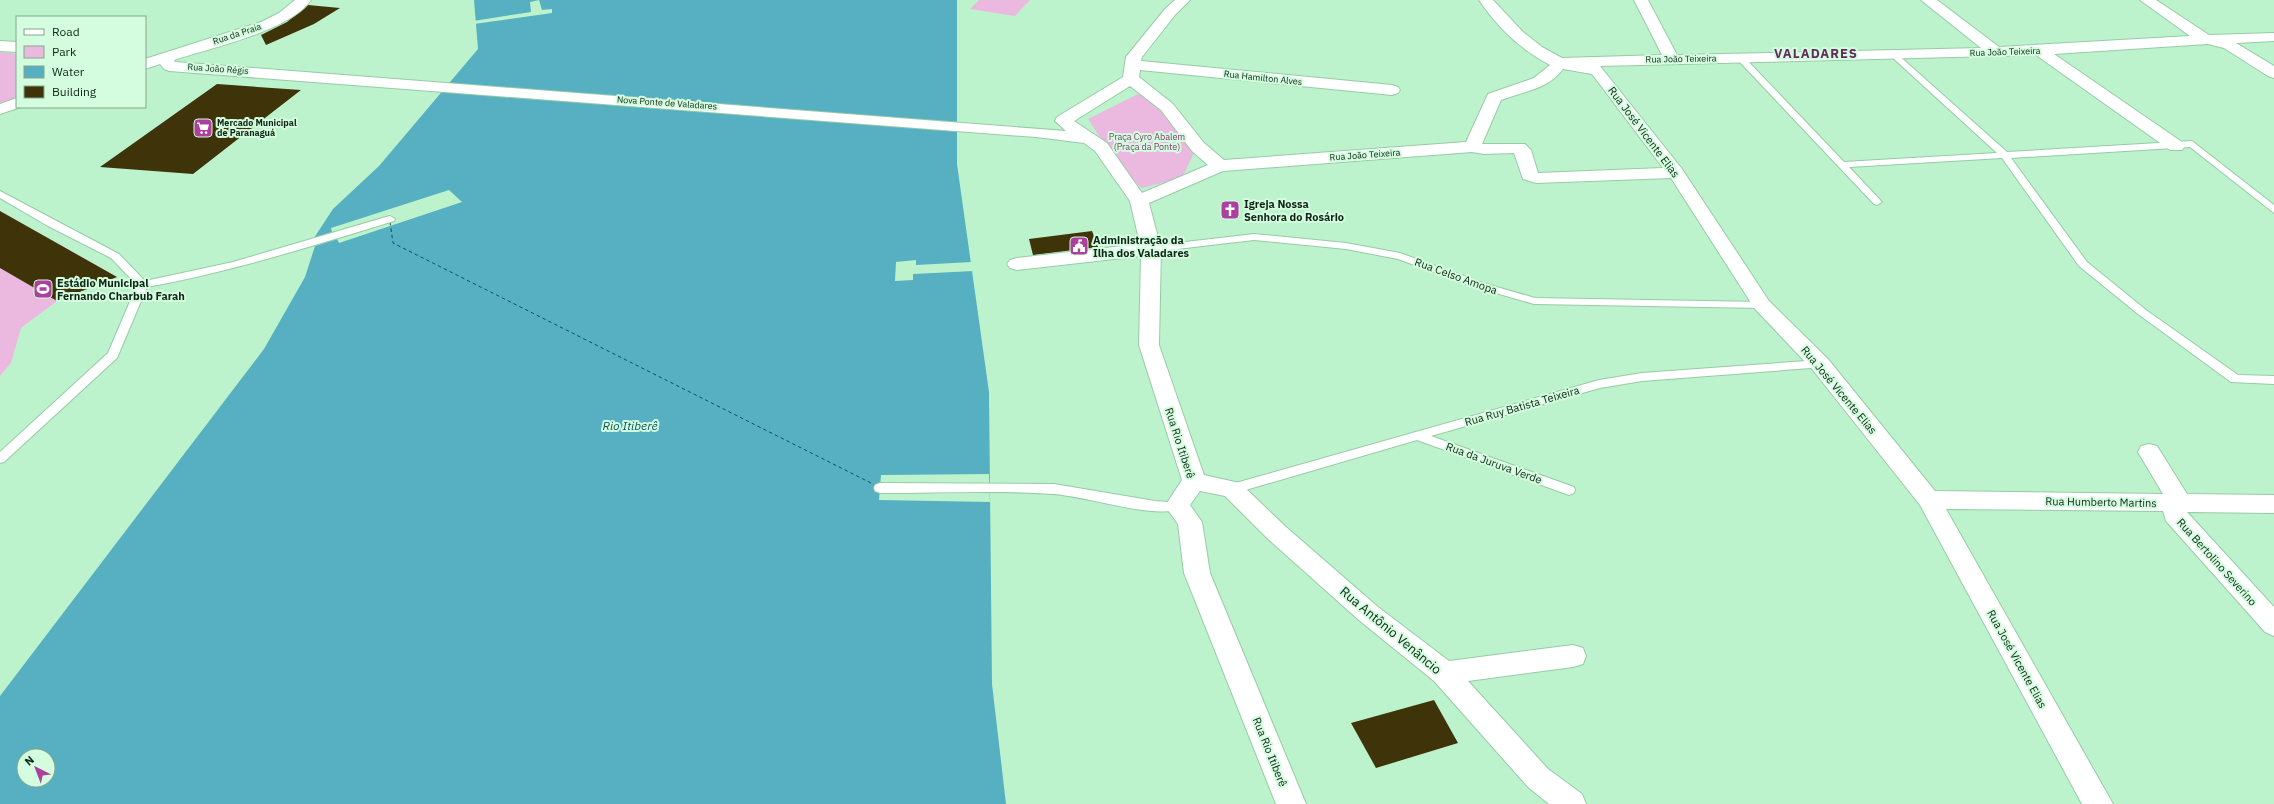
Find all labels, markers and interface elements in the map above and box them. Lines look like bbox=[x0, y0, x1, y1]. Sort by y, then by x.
legend bbox=[16, 16, 146, 108]
street label: Rua da Praia bbox=[211, 20, 263, 47]
text: Road bbox=[52, 24, 80, 39]
text: Park bbox=[52, 44, 77, 59]
district label: VALADARES bbox=[1774, 45, 1858, 62]
street label: Rua João Teixeira bbox=[1969, 45, 2041, 58]
street label: Rua João Teixeira bbox=[1645, 52, 1717, 65]
street label: Rua João Régis bbox=[187, 61, 249, 76]
text: Water bbox=[52, 64, 85, 79]
street label: Rua Hamilton Alves bbox=[1223, 68, 1303, 87]
text: Building bbox=[52, 84, 97, 99]
street label: Rua José Vicente Elias bbox=[1605, 84, 1683, 180]
street label: Nova Ponte de Valadares bbox=[617, 94, 717, 111]
supermarket icon: Mercado Municipal de Paranaguá bbox=[192, 117, 214, 139]
place label: Mercado Municipal de Paranaguá bbox=[217, 117, 297, 138]
park label: Praça Cyro Abalem (Praça da Ponte) bbox=[1109, 131, 1185, 152]
street label: Rua João Teixeira bbox=[1329, 147, 1401, 162]
place label: Igreja Nossa Senhora do Rosário bbox=[1244, 197, 1344, 224]
church icon: Igreja Nossa Senhora do Rosário bbox=[1219, 199, 1241, 221]
place label: Administração da Ilha dos Valadares bbox=[1093, 233, 1190, 260]
public building icon: Administração da Ilha dos Valadares bbox=[1068, 235, 1090, 257]
street label: Rua Celso Amopa bbox=[1413, 255, 1499, 297]
place label: Estádio Municipal Fernando Charbub Farah bbox=[57, 276, 185, 303]
sports icon: Estádio Municipal Fernando Charbub Farah bbox=[32, 278, 54, 300]
street label: Rua José Vicente Elias bbox=[1798, 343, 1880, 437]
street label: Rua Ruy Batista Teixeira bbox=[1463, 383, 1581, 429]
street label: Rua Rio Itiberê bbox=[1162, 406, 1198, 480]
water label: Rio Itiberê bbox=[602, 418, 658, 433]
street label: Rua da Juruva Verde bbox=[1444, 439, 1544, 487]
street label: Rua Humberto Martins bbox=[2045, 494, 2157, 510]
street label: Rua Bertolino Severino bbox=[2174, 515, 2260, 609]
street label: Rua Antônio Venâncio bbox=[1336, 583, 1445, 678]
street label: Rua José Vicente Elias bbox=[1984, 607, 2050, 711]
street label: Rua Rio Itiberê bbox=[1250, 715, 1290, 789]
north arrow bbox=[16, 748, 56, 788]
text: N bbox=[22, 753, 37, 768]

